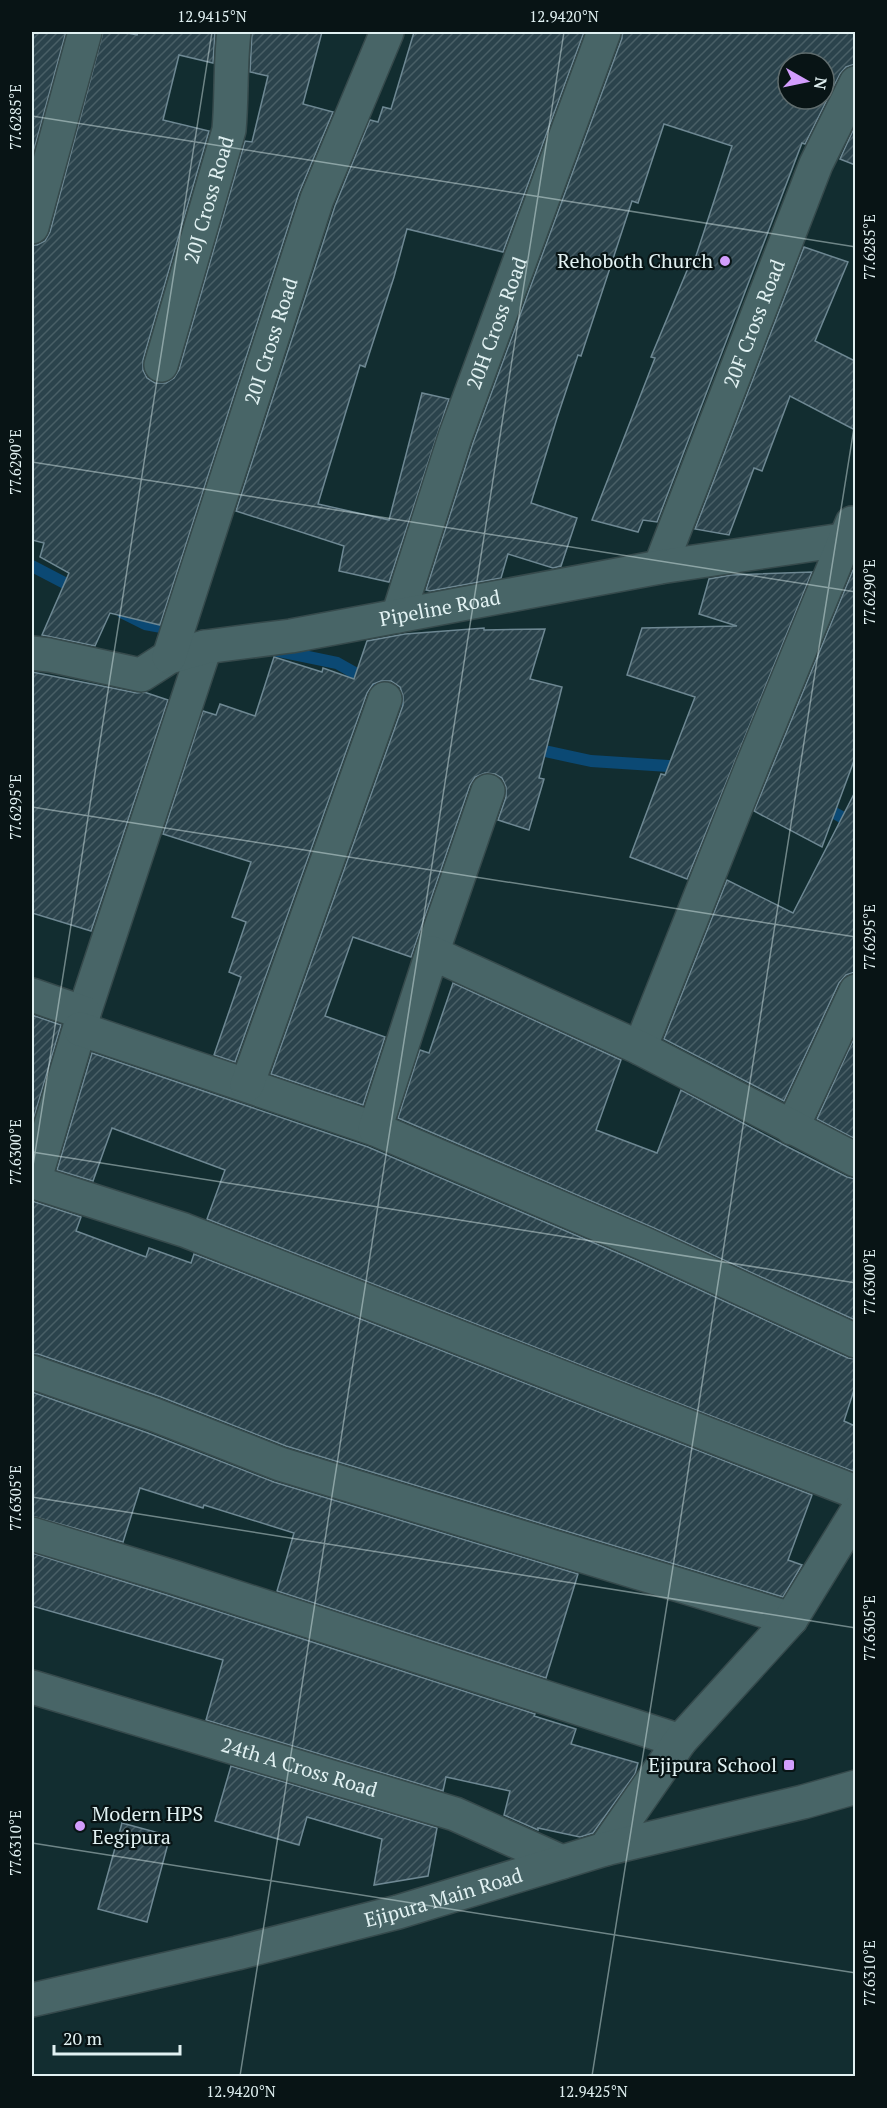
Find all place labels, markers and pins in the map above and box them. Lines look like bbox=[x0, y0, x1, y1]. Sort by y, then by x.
place label: Rehoboth Church bbox=[557, 247, 713, 274]
marker: Rehoboth Church bbox=[718, 254, 732, 268]
place label: Ejipura School bbox=[648, 1751, 777, 1778]
marker: Ejipura School bbox=[782, 1758, 796, 1772]
place label: Modern HPS Eegipura bbox=[92, 1800, 203, 1850]
marker: Modern HPS Eegipura bbox=[73, 1819, 87, 1833]

